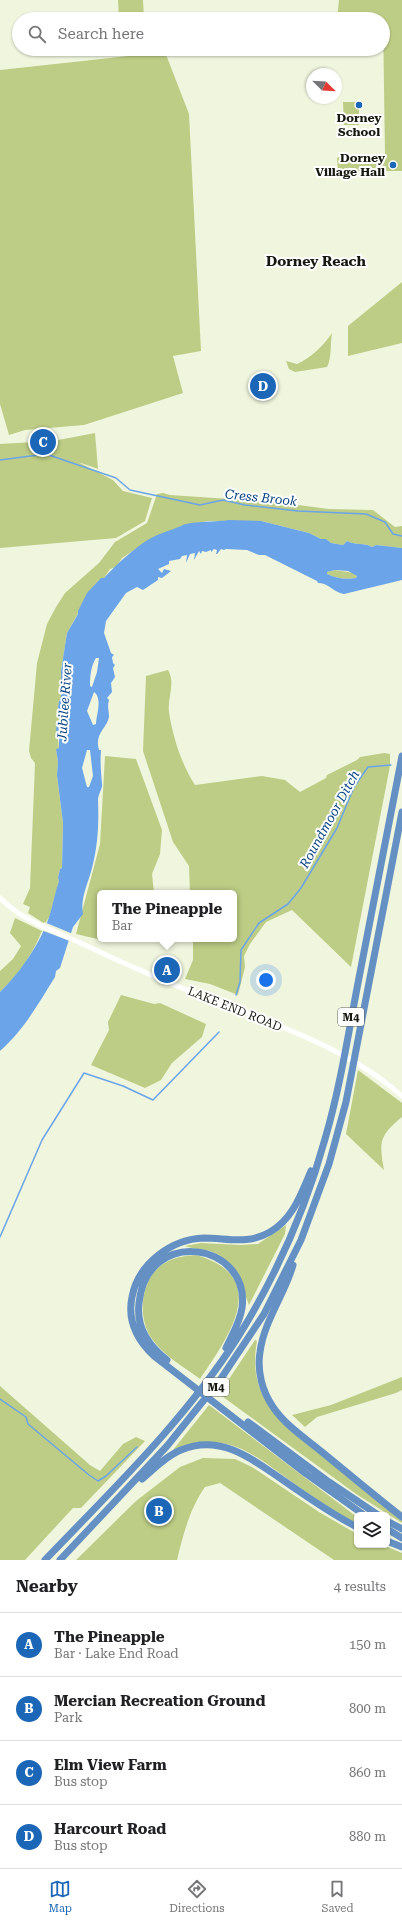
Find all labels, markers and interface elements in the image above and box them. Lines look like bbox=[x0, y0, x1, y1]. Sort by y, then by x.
search box bbox=[12, 12, 390, 56]
icon: search bbox=[26, 23, 48, 45]
text: Search here bbox=[58, 25, 144, 43]
north arrow bbox=[306, 68, 342, 104]
marker: Dorney School bbox=[354, 100, 364, 110]
place label: Dorney School bbox=[336, 111, 382, 139]
place label: Dorney Village Hall bbox=[315, 151, 386, 179]
marker: Dorney Village Hall bbox=[388, 160, 398, 170]
district label: Dorney Reach bbox=[266, 253, 367, 269]
pin: D bbox=[250, 371, 276, 401]
pin: C bbox=[30, 427, 56, 457]
water label: Cress Brook bbox=[224, 486, 299, 509]
water label: Jubilee River bbox=[54, 662, 75, 743]
water label: Roundmoor Ditch bbox=[296, 768, 363, 872]
popup bbox=[97, 890, 237, 942]
text: The Pineapple bbox=[112, 900, 222, 918]
text: Bar bbox=[112, 918, 133, 933]
pin: A bbox=[154, 955, 180, 985]
your location bbox=[256, 970, 276, 990]
street label: LAKE END ROAD bbox=[186, 984, 284, 1034]
road number: M4 bbox=[338, 1008, 364, 1026]
road number: M4 bbox=[203, 1378, 229, 1396]
pin: B bbox=[146, 1496, 172, 1526]
map controls bbox=[354, 1512, 390, 1548]
button: layers bbox=[354, 1512, 390, 1548]
text: Nearby bbox=[16, 1576, 78, 1596]
text: 4 results bbox=[334, 1579, 386, 1594]
text: The Pineapple bbox=[54, 1628, 165, 1646]
text: A bbox=[24, 1637, 34, 1652]
text: 150 m bbox=[349, 1637, 386, 1652]
text: Bar · Lake End Road bbox=[54, 1646, 179, 1661]
text: Mercian Recreation Ground bbox=[54, 1692, 265, 1710]
text: B bbox=[24, 1701, 34, 1716]
text: 800 m bbox=[349, 1701, 386, 1716]
text: Park bbox=[54, 1710, 83, 1725]
text: Elm View Farm bbox=[54, 1756, 167, 1774]
text: C bbox=[24, 1765, 34, 1780]
text: 860 m bbox=[349, 1765, 386, 1780]
text: Bus stop bbox=[54, 1774, 108, 1789]
text: Harcourt Road bbox=[54, 1820, 166, 1838]
text: D bbox=[24, 1829, 34, 1844]
text: 880 m bbox=[349, 1829, 386, 1844]
text: Bus stop bbox=[54, 1838, 108, 1853]
tab: Map bbox=[49, 1878, 72, 1915]
tab: Directions bbox=[169, 1878, 224, 1915]
tab: Saved bbox=[322, 1878, 353, 1915]

